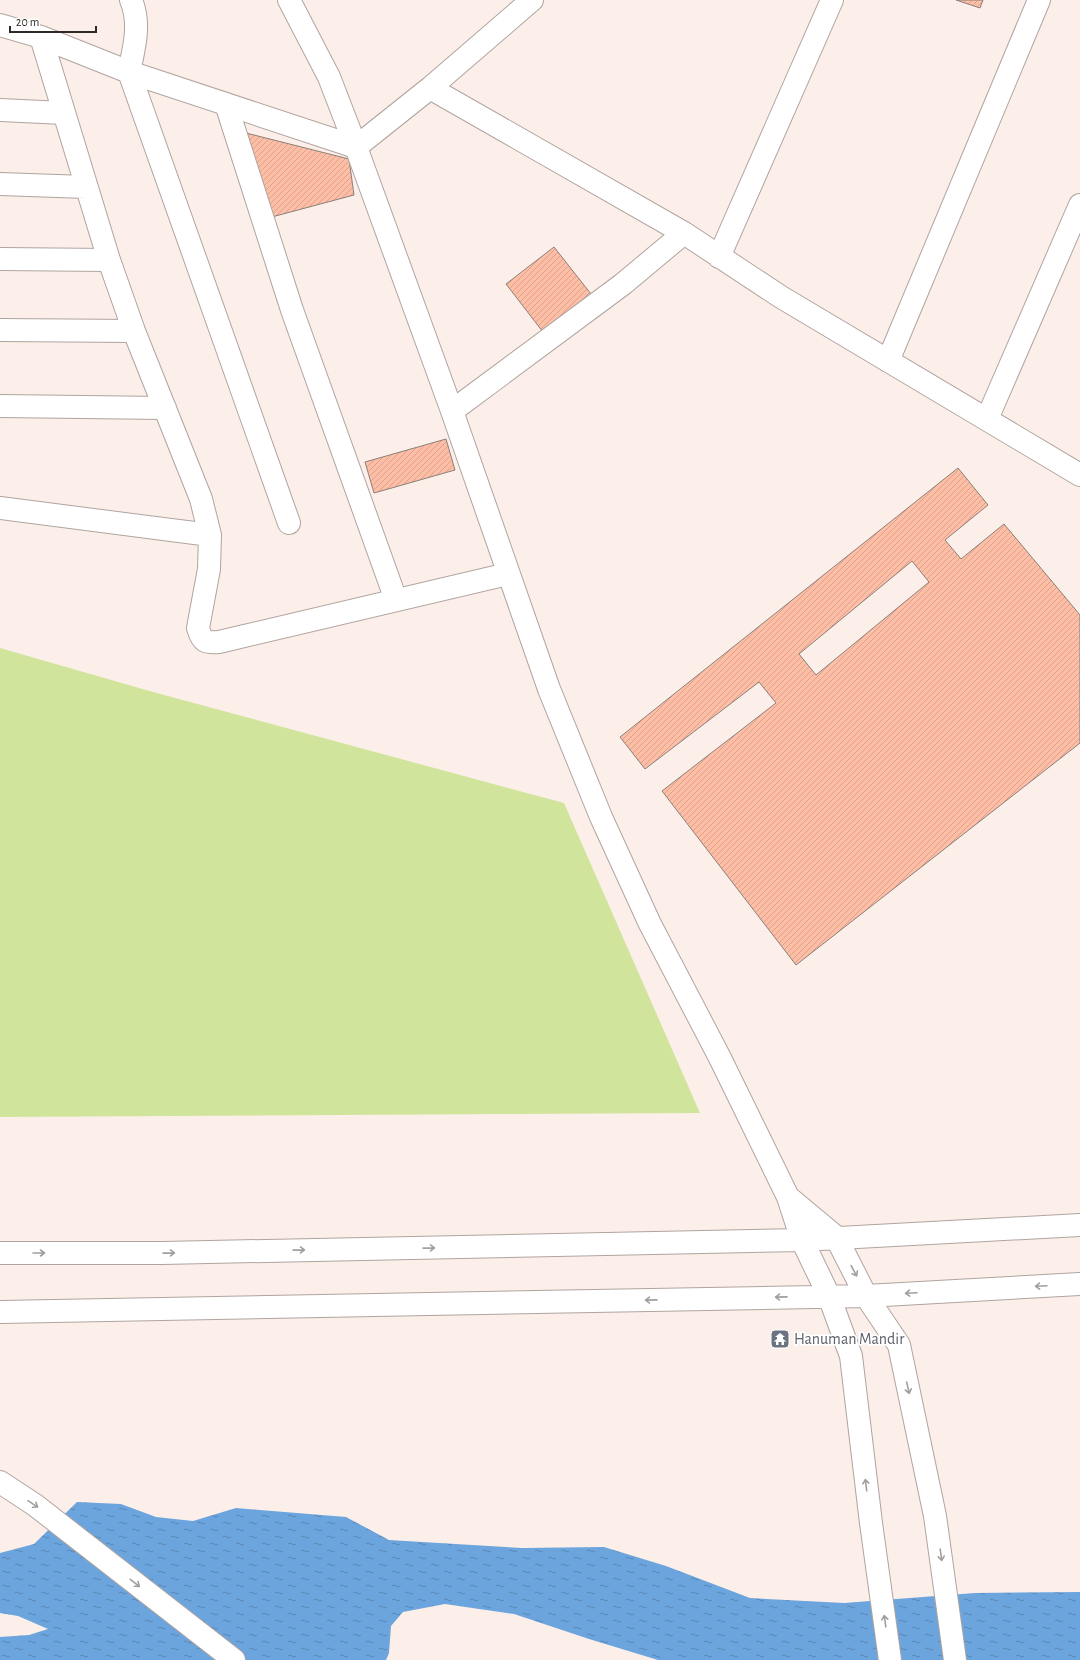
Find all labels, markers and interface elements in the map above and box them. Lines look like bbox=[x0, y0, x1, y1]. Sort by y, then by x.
scale bar bbox=[10, 8, 96, 34]
text: 20 m bbox=[16, 16, 39, 28]
one-way arrow bbox=[422, 1244, 435, 1251]
one-way arrow bbox=[292, 1247, 305, 1254]
one-way arrow bbox=[32, 1249, 45, 1257]
one-way arrow bbox=[162, 1249, 175, 1257]
one-way arrow bbox=[850, 1265, 858, 1277]
one-way arrow bbox=[1035, 1282, 1048, 1290]
one-way arrow bbox=[905, 1290, 918, 1297]
one-way arrow bbox=[775, 1293, 788, 1301]
one-way arrow bbox=[645, 1296, 658, 1304]
temple icon: Hanuman Mandir bbox=[769, 1328, 791, 1350]
place label: Hanuman Mandir bbox=[794, 1331, 905, 1347]
one-way arrow bbox=[904, 1381, 912, 1394]
one-way arrow bbox=[863, 1479, 870, 1492]
one-way arrow bbox=[27, 1500, 38, 1508]
one-way arrow bbox=[937, 1548, 945, 1561]
one-way arrow bbox=[130, 1579, 141, 1588]
one-way arrow bbox=[881, 1615, 889, 1628]

